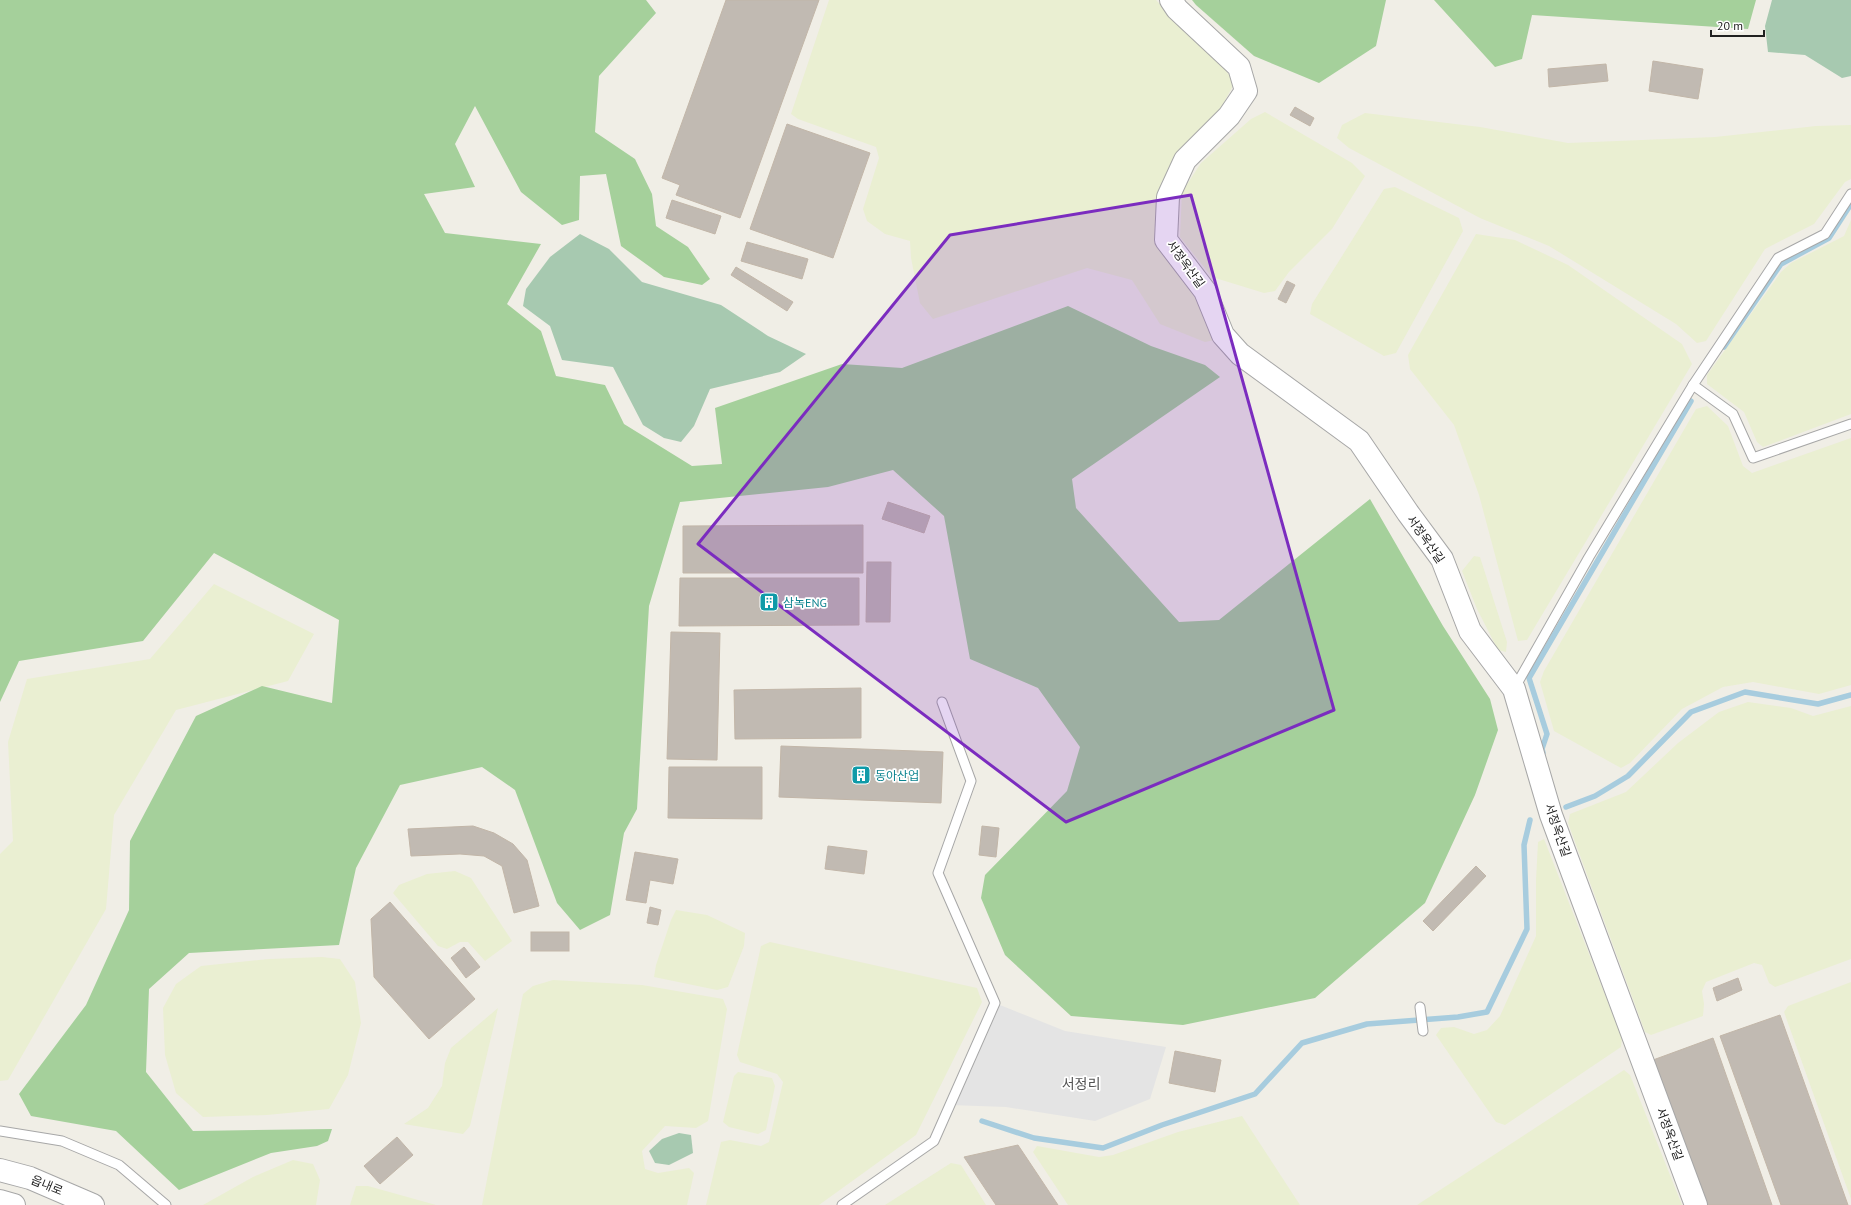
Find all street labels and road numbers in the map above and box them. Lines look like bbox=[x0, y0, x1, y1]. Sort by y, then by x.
street label: 서정옥산길 bbox=[1164, 237, 1208, 291]
street label: 서정옥산길 bbox=[1404, 512, 1448, 566]
street label: 서정옥산길 bbox=[1542, 801, 1574, 859]
street label: 서정옥산길 bbox=[1654, 1105, 1686, 1163]
street label: 읍내로 bbox=[29, 1172, 65, 1198]

